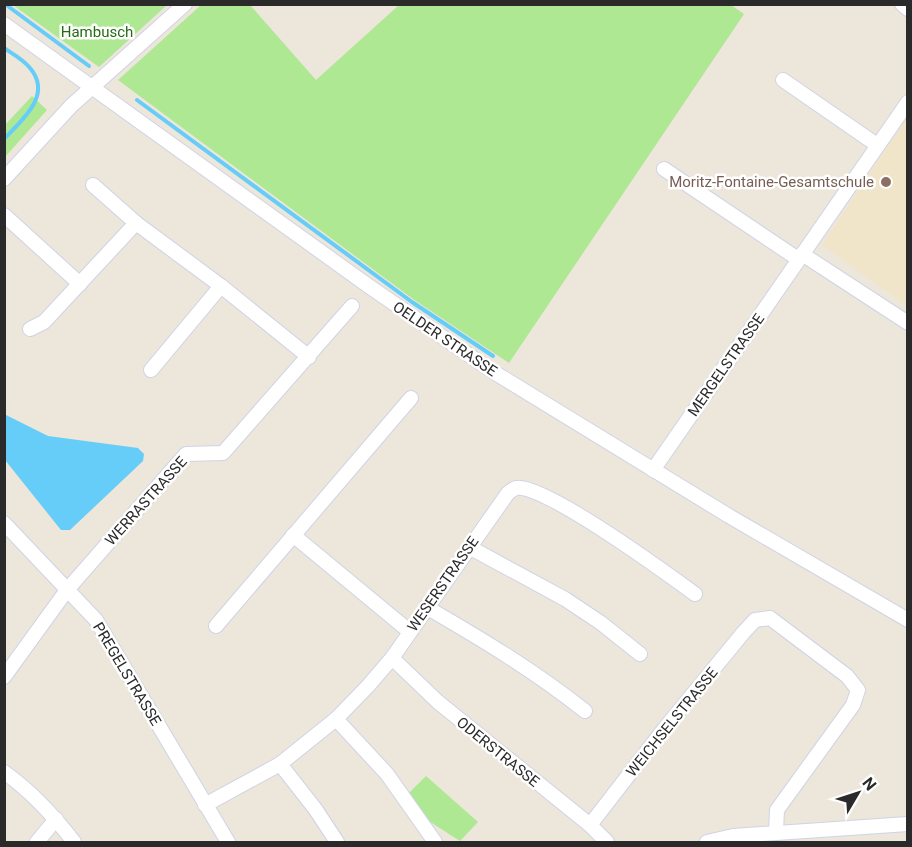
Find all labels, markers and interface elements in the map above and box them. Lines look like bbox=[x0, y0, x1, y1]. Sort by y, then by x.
park label: Hambusch bbox=[61, 23, 133, 41]
place label: Moritz-Fontaine-Gesamtschule bbox=[669, 173, 874, 191]
marker: Moritz-Fontaine-Gesamtschule bbox=[879, 175, 893, 189]
street label: OELDER STRASSE bbox=[390, 298, 501, 381]
street label: MERGELSTRASSE bbox=[684, 310, 768, 420]
street label: WERRASTRASSE bbox=[101, 453, 191, 549]
street label: WESERSTRASSE bbox=[404, 533, 483, 635]
street label: PREGELSTRASSE bbox=[89, 619, 165, 729]
street label: WEICHSELSTRASSE bbox=[622, 663, 722, 780]
street label: ODERSTRASSE bbox=[453, 713, 543, 791]
north arrow bbox=[828, 763, 888, 823]
text: N bbox=[858, 774, 880, 794]

